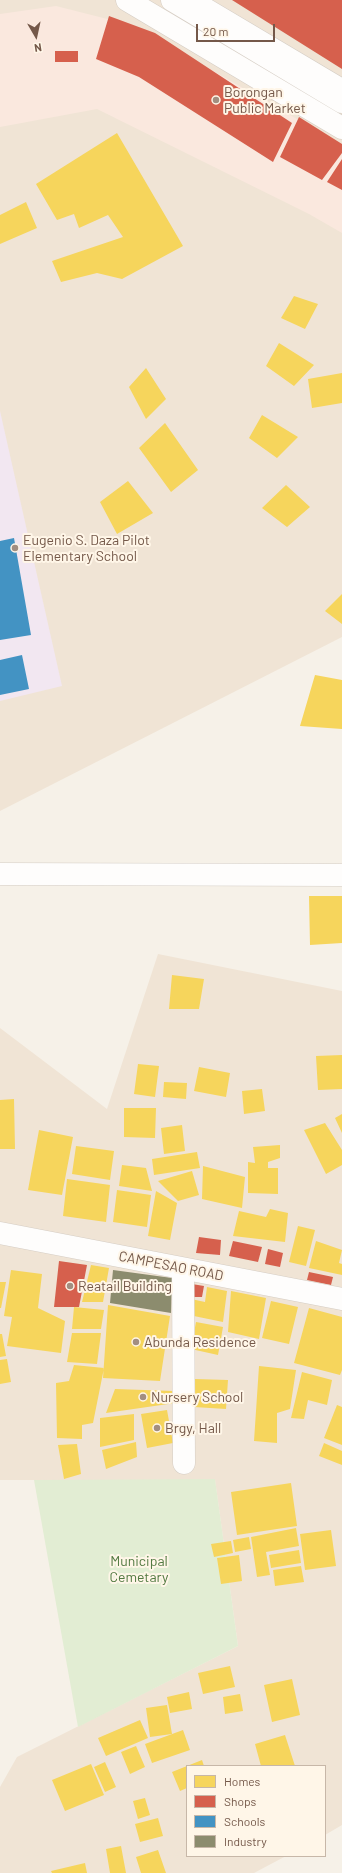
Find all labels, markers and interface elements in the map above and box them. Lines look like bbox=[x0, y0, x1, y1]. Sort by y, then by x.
north arrow bbox=[16, 16, 56, 56]
scale bar bbox=[198, 16, 277, 42]
text: 20 m bbox=[203, 24, 229, 38]
text: N bbox=[33, 41, 43, 55]
place label: Borongan Public Market bbox=[224, 84, 306, 116]
marker: Borongan Public Market bbox=[211, 95, 221, 105]
place label: Eugenio S. Daza Pilot Elementary School bbox=[23, 532, 150, 564]
marker: Eugenio S. Daza Pilot Elementary School bbox=[10, 543, 20, 553]
street label: CAMPESAO ROAD bbox=[117, 1248, 225, 1284]
place label: Reatail Building bbox=[78, 1278, 172, 1294]
marker: Reatail Building bbox=[65, 1281, 75, 1291]
place label: Abunda Residence bbox=[144, 1334, 256, 1350]
marker: Abunda Residence bbox=[131, 1337, 141, 1347]
place label: Nursery School bbox=[151, 1389, 243, 1405]
marker: Nursery School bbox=[138, 1392, 148, 1402]
place label: Brgy, Hall bbox=[165, 1420, 221, 1436]
marker: Brgy, Hall bbox=[152, 1423, 162, 1433]
park label: Municipal Cemetary bbox=[110, 1553, 168, 1586]
legend bbox=[186, 1765, 326, 1857]
text: Homes bbox=[224, 1774, 260, 1788]
text: Shops bbox=[224, 1794, 256, 1808]
text: Schools bbox=[224, 1814, 265, 1828]
text: Industry bbox=[224, 1834, 267, 1848]

